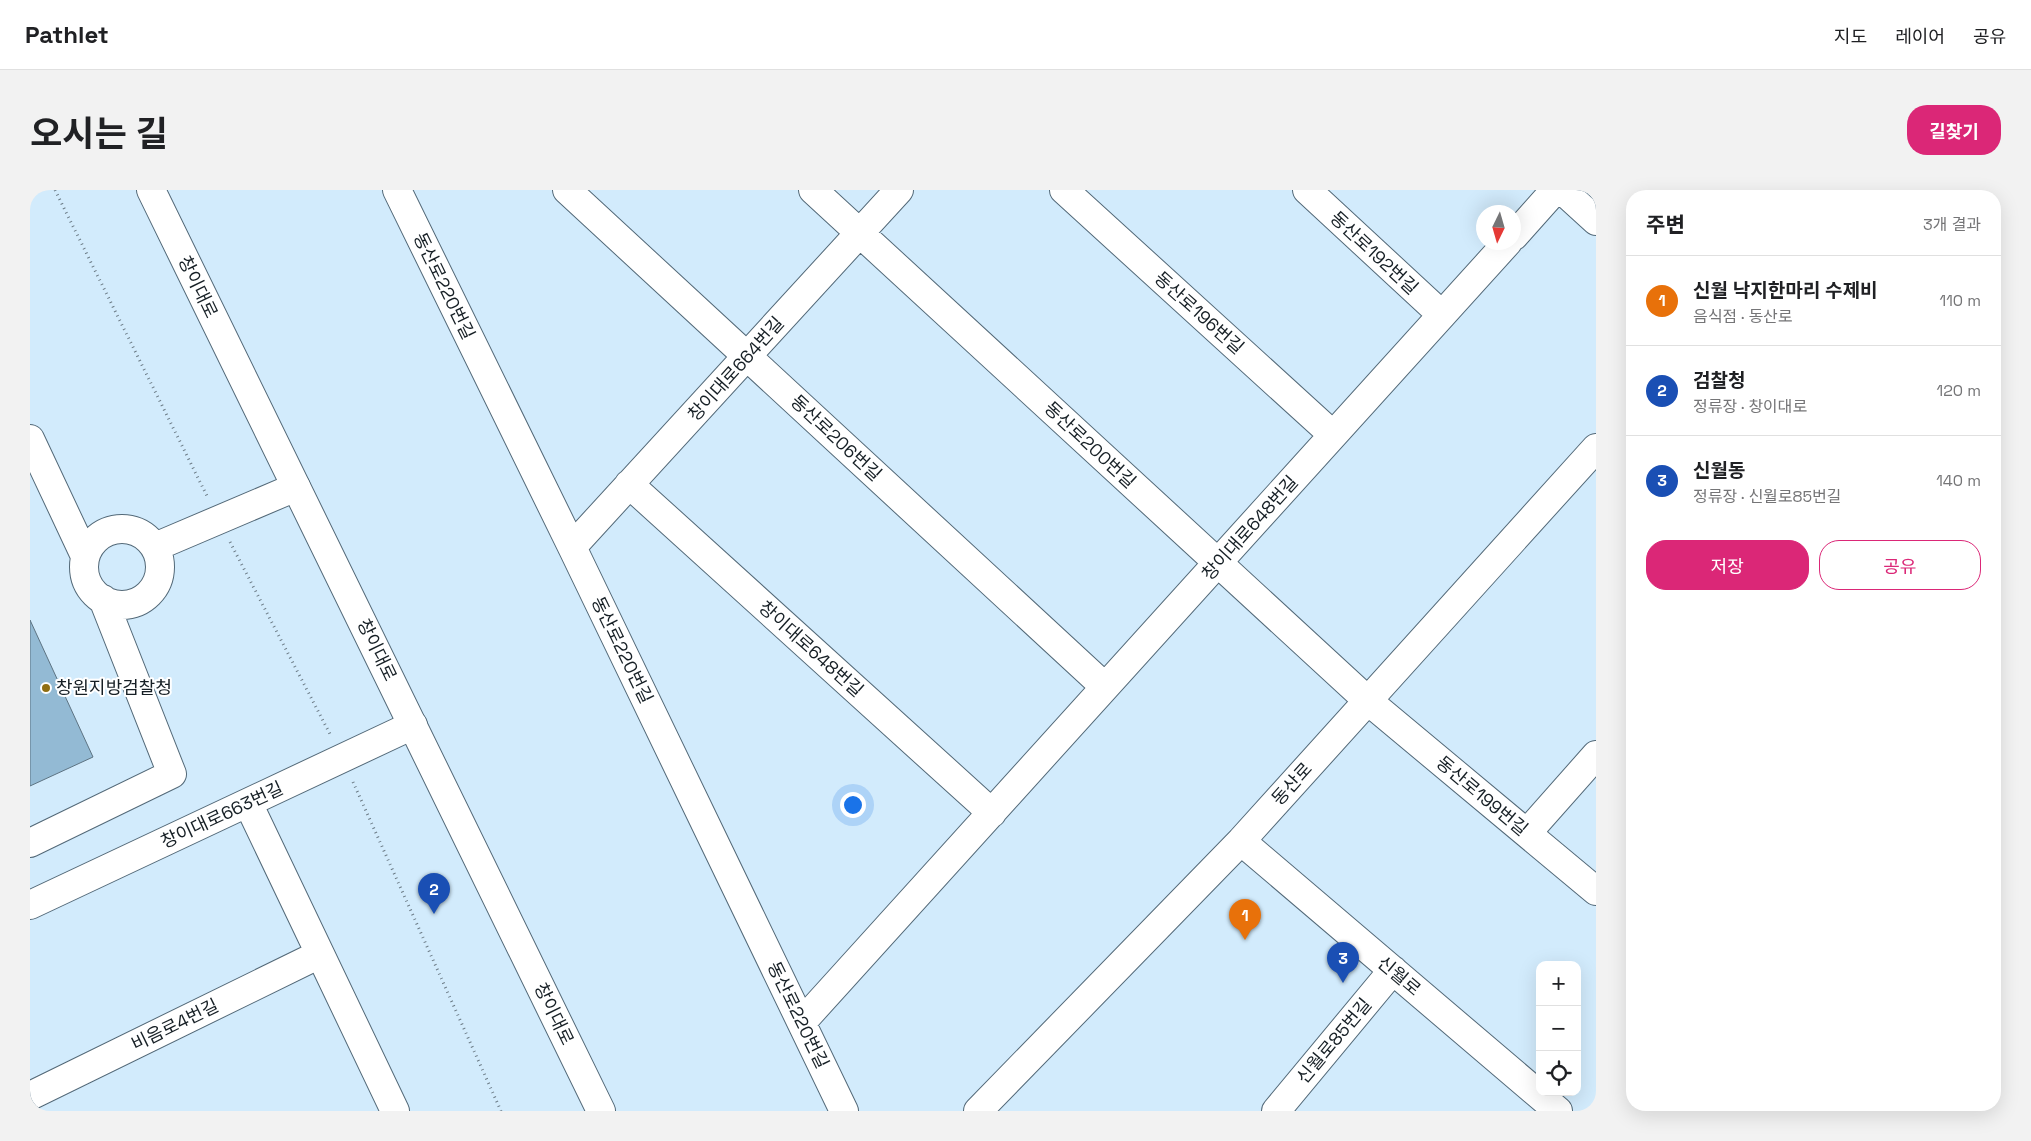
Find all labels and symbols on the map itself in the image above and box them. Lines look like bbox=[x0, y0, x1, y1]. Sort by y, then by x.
north arrow bbox=[1476, 205, 1521, 250]
street label: 동산로192번길 bbox=[1325, 206, 1423, 299]
street label: 동산로220번길 bbox=[409, 229, 480, 343]
street label: 창이대로 bbox=[174, 252, 223, 322]
street label: 동산로196번길 bbox=[1150, 266, 1249, 359]
street label: 창이대로664번길 bbox=[683, 312, 789, 426]
street label: 동산로206번길 bbox=[786, 390, 887, 486]
street label: 동산로200번길 bbox=[1040, 396, 1141, 493]
street label: 창이대로648번길 bbox=[1197, 471, 1303, 585]
street label: 동산로220번길 bbox=[587, 593, 658, 707]
street label: 창이대로648번길 bbox=[754, 596, 868, 702]
street label: 창이대로 bbox=[353, 615, 402, 685]
place label: 창원지방검찰청 bbox=[56, 676, 172, 699]
marker: 창원지방검찰청 bbox=[40, 682, 52, 694]
street label: 동산로199번길 bbox=[1432, 751, 1533, 841]
street label: 동산로 bbox=[1266, 758, 1317, 810]
street label: 창이대로663번길 bbox=[157, 776, 287, 853]
your location bbox=[840, 792, 866, 818]
pin: 2 bbox=[418, 873, 450, 914]
pin: 1 bbox=[1229, 899, 1261, 940]
pin: 3 bbox=[1327, 942, 1359, 983]
street label: 신월로 bbox=[1373, 951, 1426, 1000]
street label: 동산로220번길 bbox=[763, 958, 834, 1072]
street label: 창이대로 bbox=[530, 979, 579, 1049]
street label: 신월로85번길 bbox=[1291, 993, 1376, 1088]
street label: 비음로4번길 bbox=[127, 994, 222, 1056]

